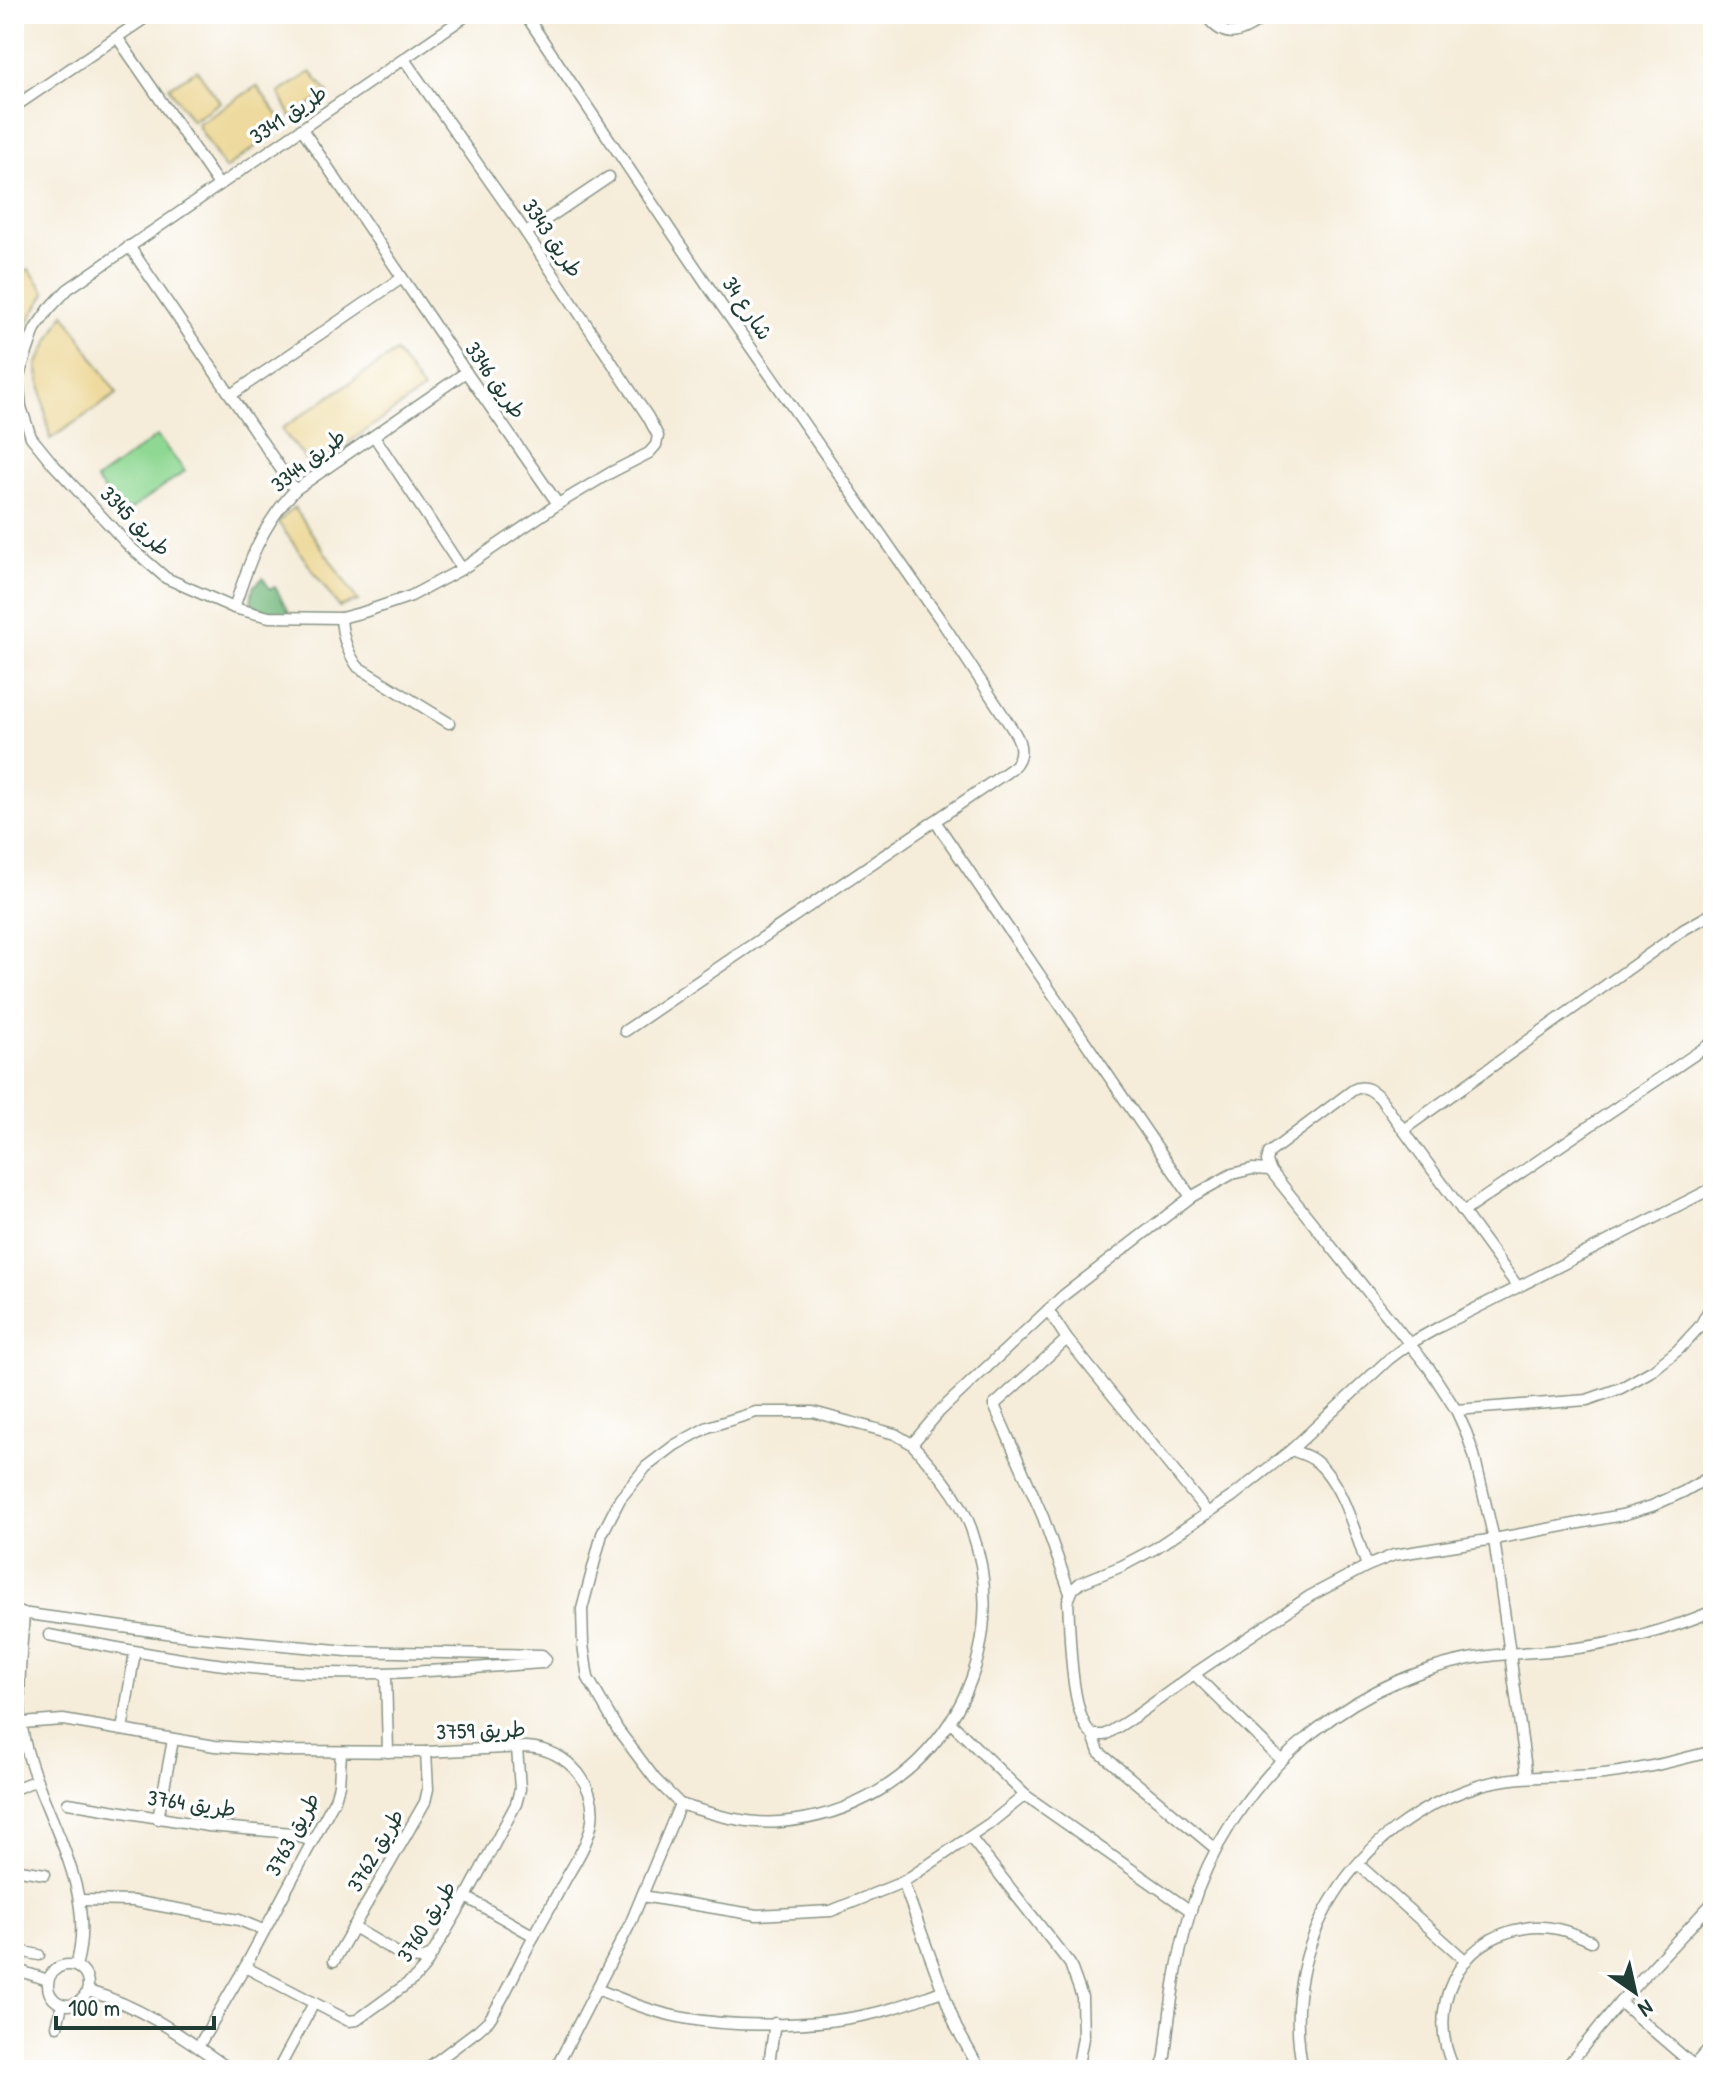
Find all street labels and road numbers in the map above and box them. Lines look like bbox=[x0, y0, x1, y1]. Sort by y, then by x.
street label: طريق 3341 bbox=[243, 77, 333, 151]
street label: طريق 3343 bbox=[516, 193, 590, 283]
street label: شارع 34 bbox=[715, 270, 780, 346]
street label: طريق 3346 bbox=[458, 335, 534, 425]
street label: طريق 3344 bbox=[264, 421, 352, 499]
street label: طريق 3345 bbox=[94, 479, 178, 563]
street label: طريق 3759 bbox=[436, 1713, 526, 1747]
street label: طريق 3764 bbox=[146, 1782, 238, 1824]
street label: طريق 3763 bbox=[257, 1787, 327, 1881]
street label: طريق 3762 bbox=[339, 1803, 411, 1897]
street label: طريق 3760 bbox=[389, 1875, 463, 1967]

